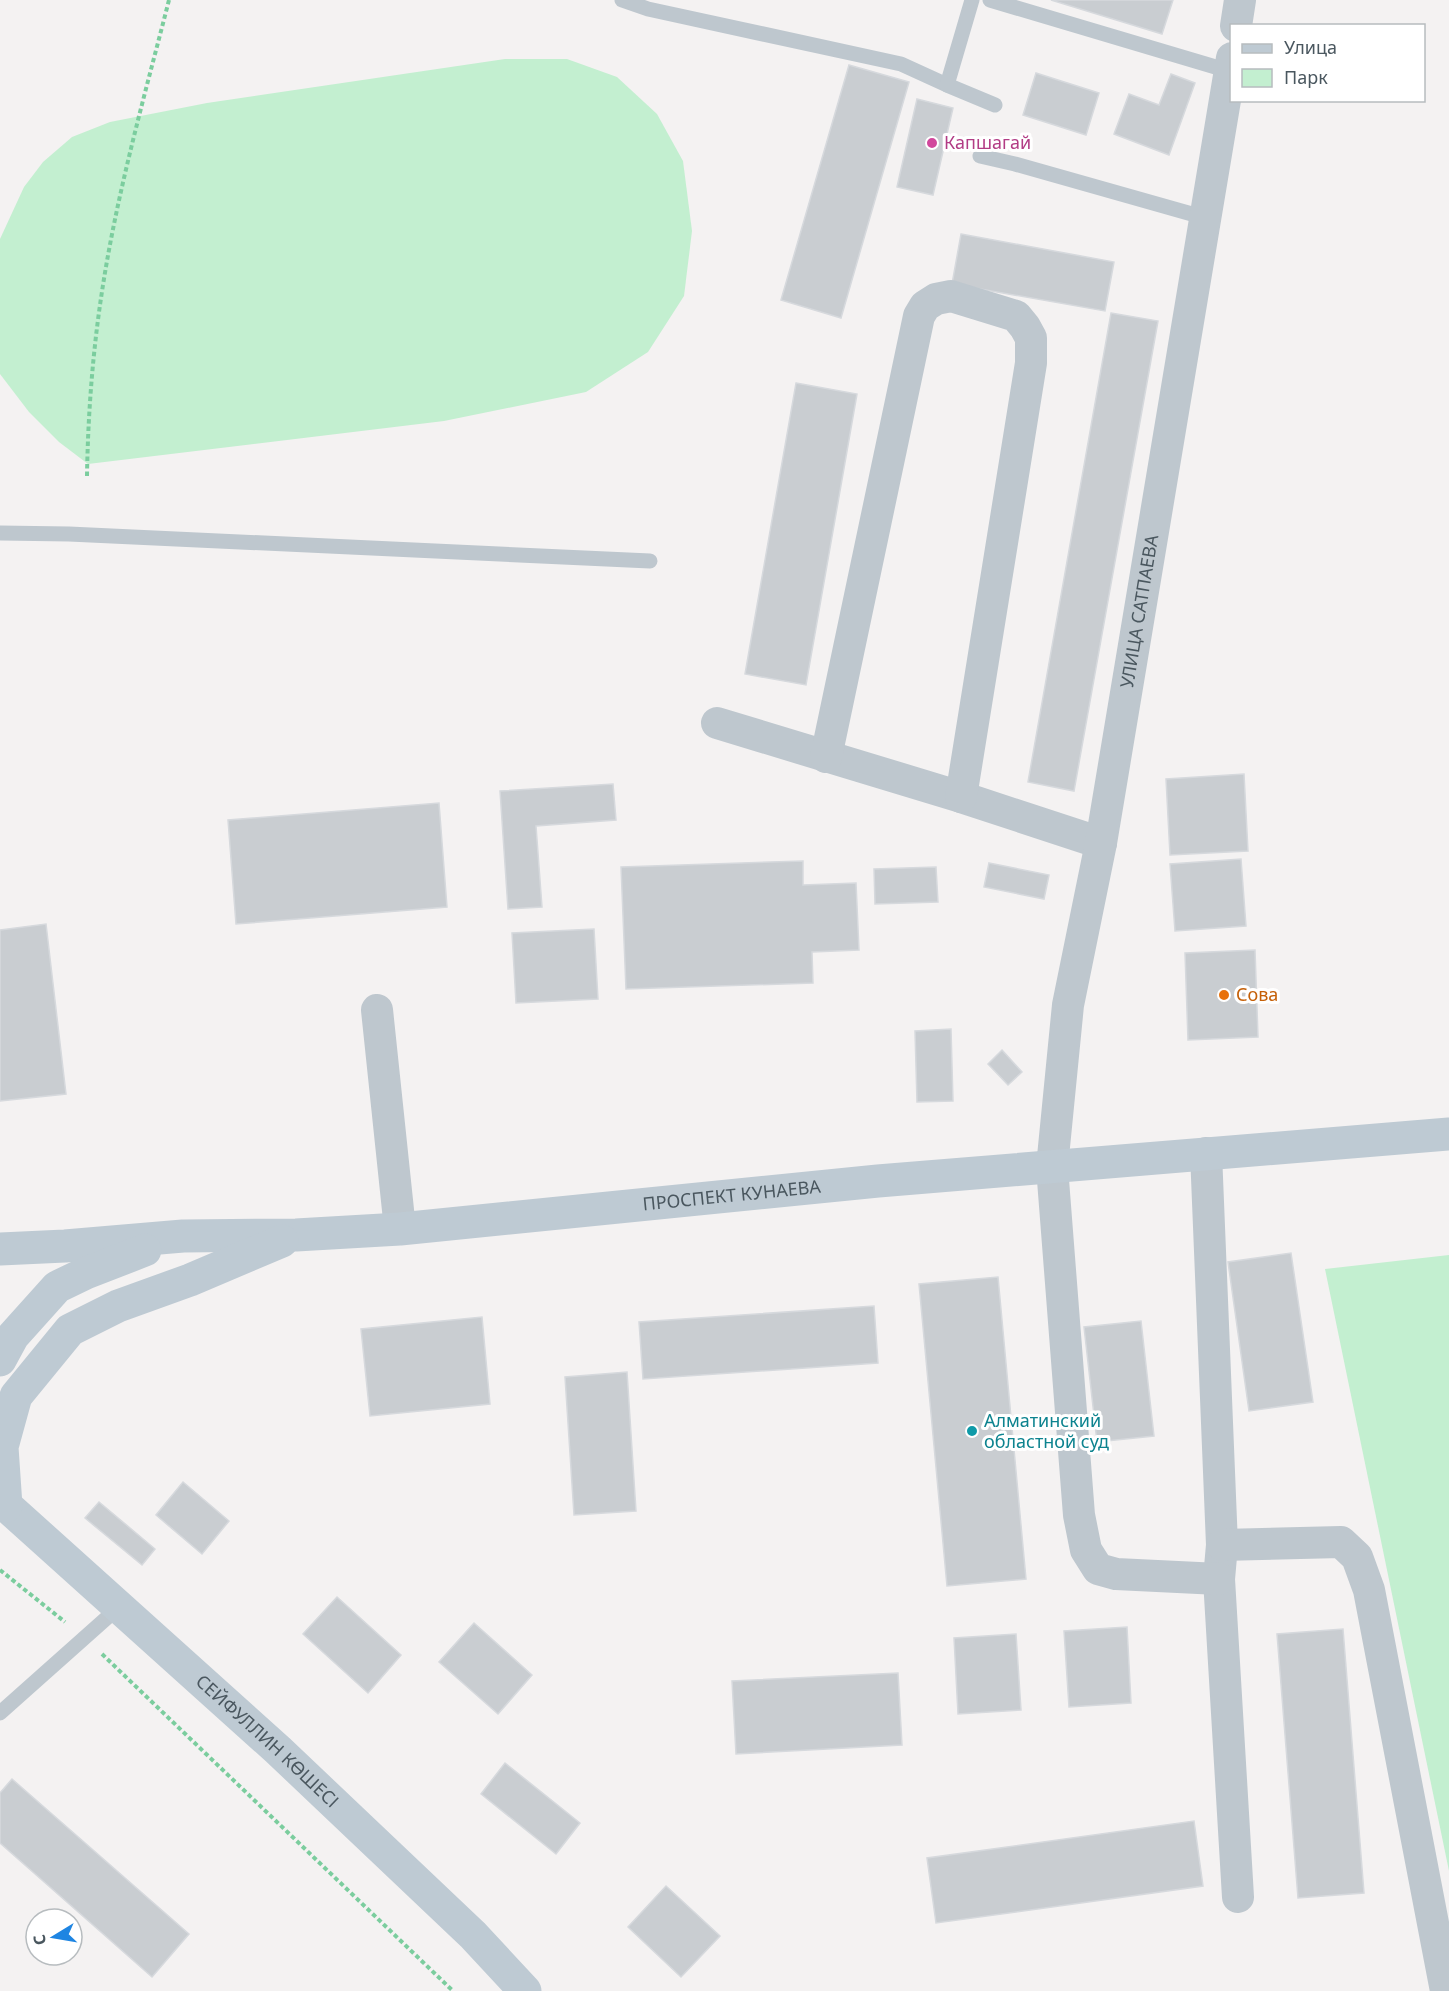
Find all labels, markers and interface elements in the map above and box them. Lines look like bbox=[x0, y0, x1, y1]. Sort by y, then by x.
legend bbox=[1230, 24, 1425, 102]
text: Улица bbox=[1284, 35, 1337, 59]
text: Парк bbox=[1284, 65, 1328, 89]
place label: Капшагай bbox=[944, 130, 1031, 154]
marker: Капшагай bbox=[925, 136, 939, 150]
street label: УЛИЦА САТПАЕВА bbox=[1114, 532, 1163, 690]
place label: Сова bbox=[1236, 982, 1278, 1006]
marker: Сова bbox=[1217, 988, 1231, 1002]
street label: ПРОСПЕКТ КУНАЕВА bbox=[641, 1174, 822, 1216]
place label: Алматинский областной суд bbox=[984, 1408, 1109, 1453]
marker: Алматинский областной суд bbox=[965, 1424, 979, 1438]
street label: СЕЙФУЛЛИН КӨШЕСІ bbox=[191, 1669, 344, 1812]
north arrow bbox=[24, 1907, 84, 1967]
text: С bbox=[27, 1933, 51, 1947]

